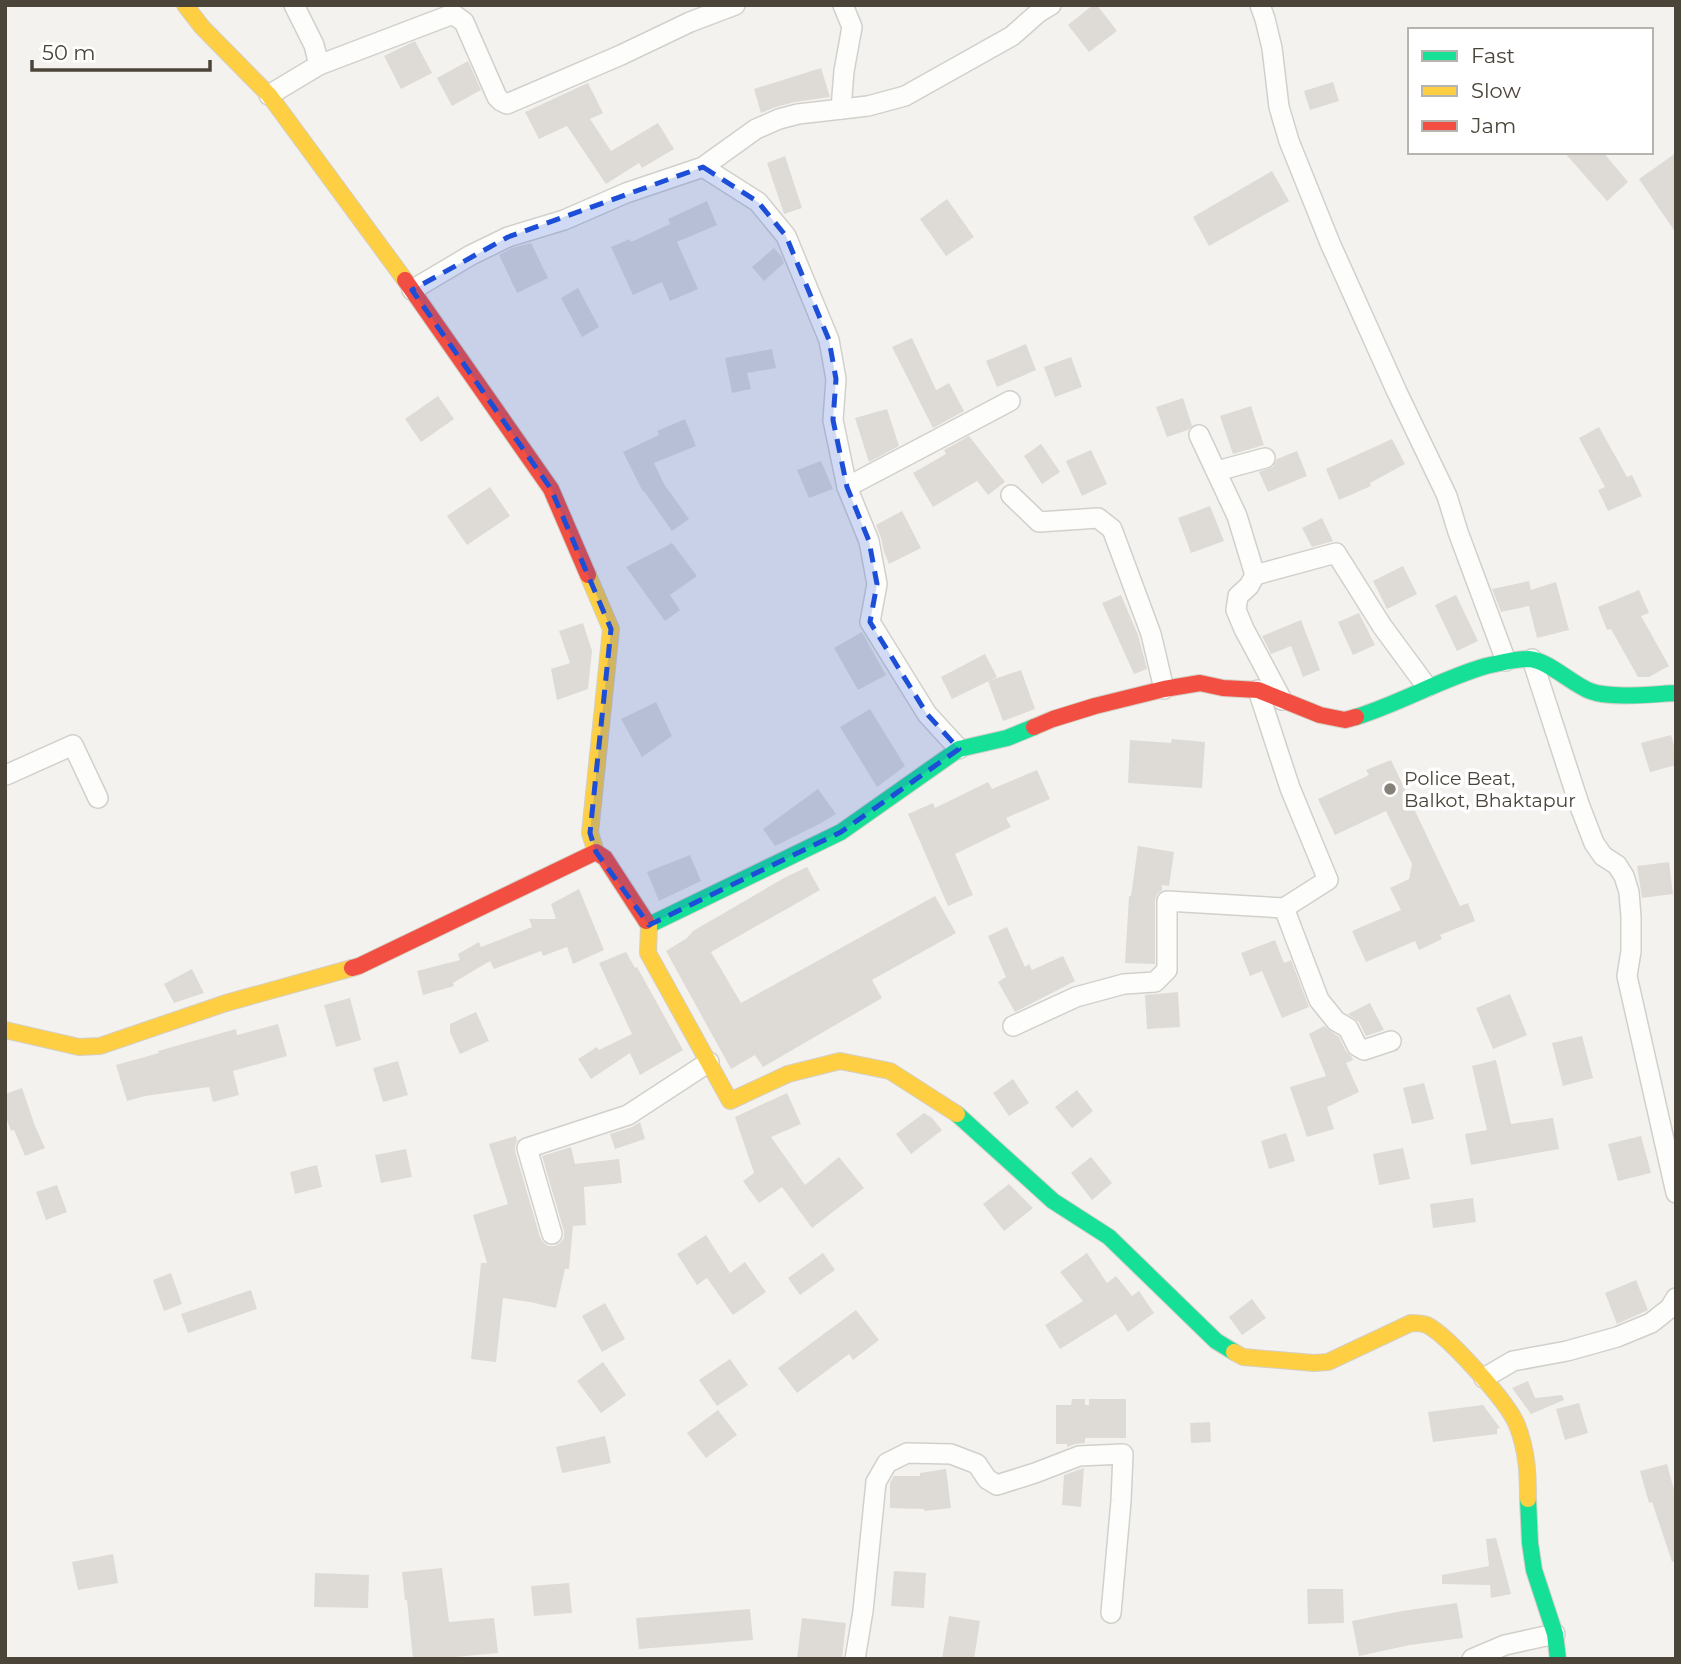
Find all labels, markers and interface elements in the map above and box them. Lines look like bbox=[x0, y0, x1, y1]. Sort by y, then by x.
scale bar bbox=[32, 28, 210, 72]
legend bbox=[1408, 28, 1653, 154]
text: 50 m bbox=[42, 40, 96, 65]
text: Fast bbox=[1471, 43, 1515, 68]
text: Slow bbox=[1471, 78, 1521, 103]
text: Jam bbox=[1470, 113, 1516, 138]
place label: Police Beat, Balkot, Bhaktapur bbox=[1404, 767, 1576, 812]
marker: Police Beat, Balkot, Bhaktapur bbox=[1382, 781, 1398, 797]

